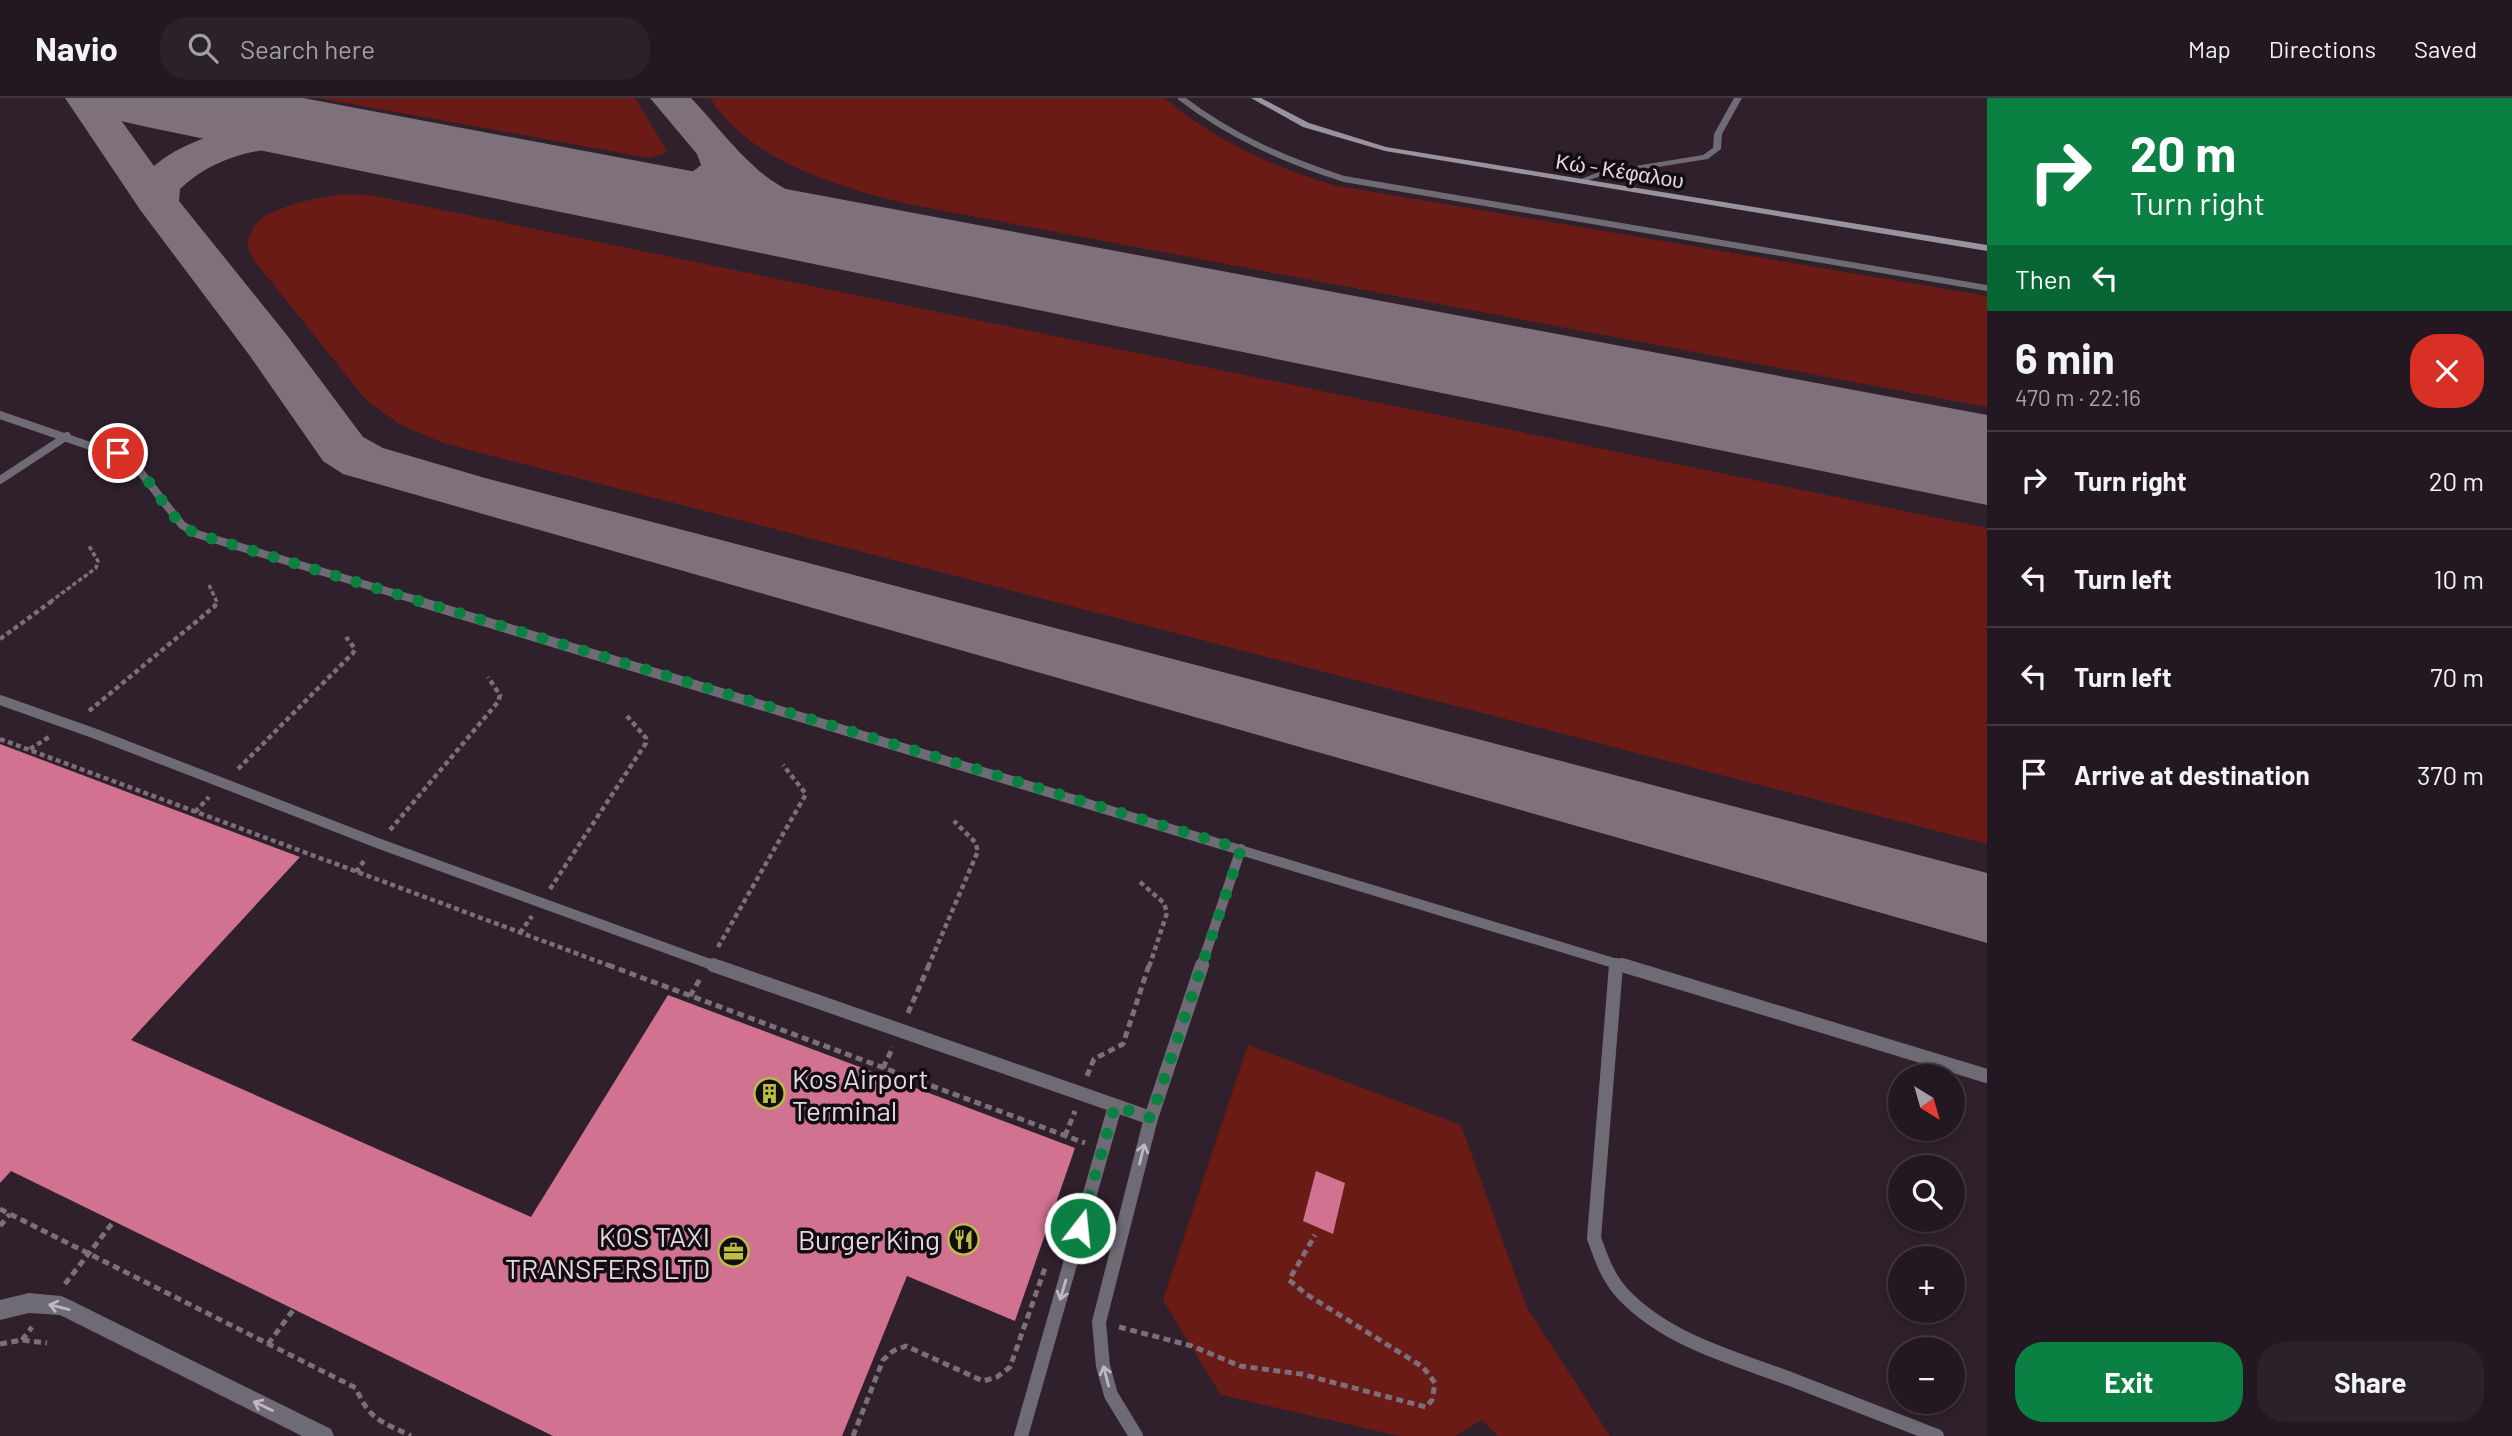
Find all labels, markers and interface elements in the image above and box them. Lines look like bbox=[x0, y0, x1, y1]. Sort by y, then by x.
search box bbox=[160, 17, 650, 80]
text: Navio bbox=[35, 28, 118, 68]
icon: search bbox=[184, 29, 222, 67]
text: Search here bbox=[240, 33, 375, 64]
text: Map bbox=[2188, 34, 2231, 63]
text: Directions bbox=[2269, 34, 2376, 63]
text: Saved bbox=[2414, 34, 2477, 63]
text: 20 m bbox=[2130, 123, 2236, 182]
icon: right bbox=[2015, 126, 2106, 217]
street label: Κώ - Κέφαλου bbox=[1554, 148, 1686, 192]
text: Turn right bbox=[2130, 183, 2265, 221]
icon: left bbox=[2086, 259, 2124, 297]
text: Then bbox=[2015, 263, 2072, 294]
text: 6 min bbox=[2015, 332, 2115, 382]
button: close bbox=[2410, 334, 2484, 408]
text: 470 m · 22:16 bbox=[2015, 383, 2141, 411]
pin bbox=[88, 423, 148, 483]
icon: arrive bbox=[99, 434, 137, 472]
icon: right bbox=[2015, 461, 2053, 499]
text: Turn right bbox=[2074, 465, 2187, 496]
text: 20 m bbox=[2429, 465, 2484, 496]
icon: left bbox=[2015, 559, 2053, 597]
text: Turn left bbox=[2074, 563, 2172, 594]
text: 10 m bbox=[2434, 563, 2484, 594]
icon: left bbox=[2015, 657, 2053, 695]
text: Turn left bbox=[2074, 661, 2172, 692]
text: 70 m bbox=[2430, 661, 2484, 692]
icon: arrive bbox=[2015, 755, 2053, 793]
text: Arrive at destination bbox=[2074, 759, 2310, 790]
text: 370 m bbox=[2417, 759, 2484, 790]
place label: Kos Airport Terminal bbox=[792, 1061, 929, 1127]
north arrow bbox=[1888, 1064, 1965, 1141]
map controls bbox=[1888, 1064, 1965, 1414]
building icon: Kos Airport Terminal bbox=[752, 1077, 786, 1111]
one-way arrow bbox=[1136, 1143, 1149, 1166]
button: search bbox=[1888, 1155, 1965, 1232]
position arrow bbox=[1043, 1191, 1117, 1265]
place label: KOS TAXI TRANSFERS LTD bbox=[505, 1219, 710, 1285]
place label: Burger King bbox=[798, 1222, 940, 1256]
restaurant icon: Burger King bbox=[946, 1222, 980, 1256]
office icon: KOS TAXI TRANSFERS LTD bbox=[716, 1235, 750, 1269]
button: + bbox=[1888, 1246, 1965, 1323]
one-way arrow bbox=[1056, 1278, 1069, 1300]
one-way arrow bbox=[48, 1300, 70, 1313]
button: − bbox=[1888, 1337, 1965, 1414]
button: Exit bbox=[2015, 1342, 2243, 1422]
button: Share bbox=[2257, 1342, 2484, 1422]
one-way arrow bbox=[1099, 1365, 1112, 1388]
one-way arrow bbox=[253, 1398, 274, 1412]

